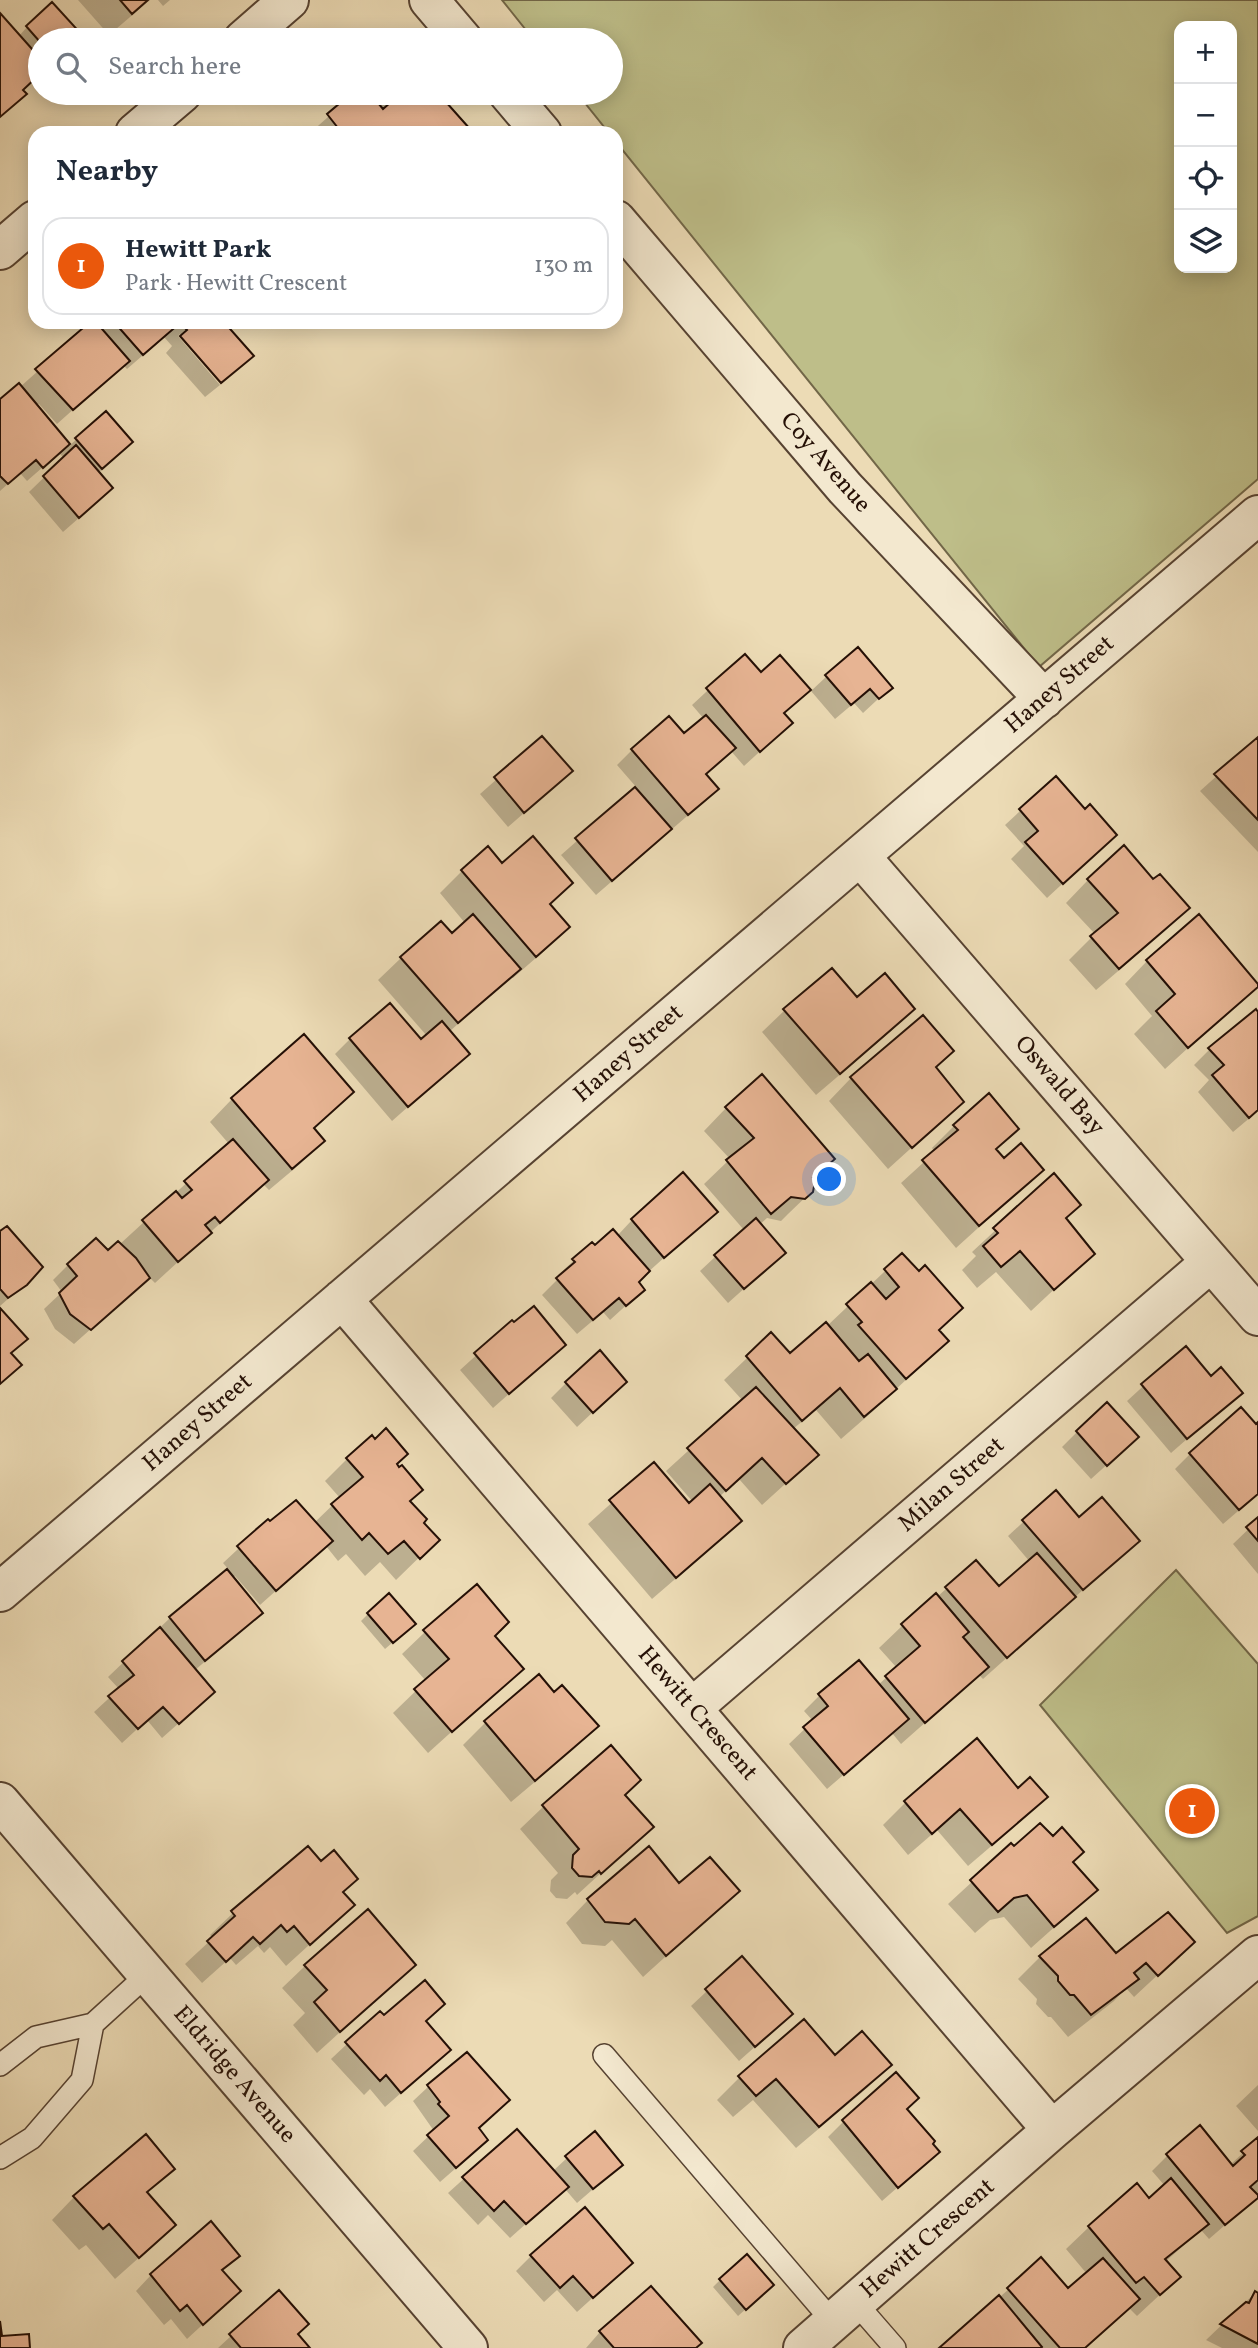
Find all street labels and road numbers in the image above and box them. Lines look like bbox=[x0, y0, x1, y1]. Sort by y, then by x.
street label: Coy Avenue bbox=[772, 405, 878, 521]
street label: Haney Street bbox=[998, 628, 1122, 742]
street label: Haney Street bbox=[567, 997, 691, 1111]
street label: Oswald Bay bbox=[1006, 1029, 1112, 1143]
street label: Haney Street bbox=[136, 1366, 260, 1480]
street label: Milan Street bbox=[892, 1429, 1012, 1541]
street label: Hewitt Crescent bbox=[629, 1639, 765, 1789]
street label: Eldridge Avenue bbox=[164, 1999, 304, 2151]
street label: Hewitt Crescent bbox=[853, 2171, 1003, 2307]

